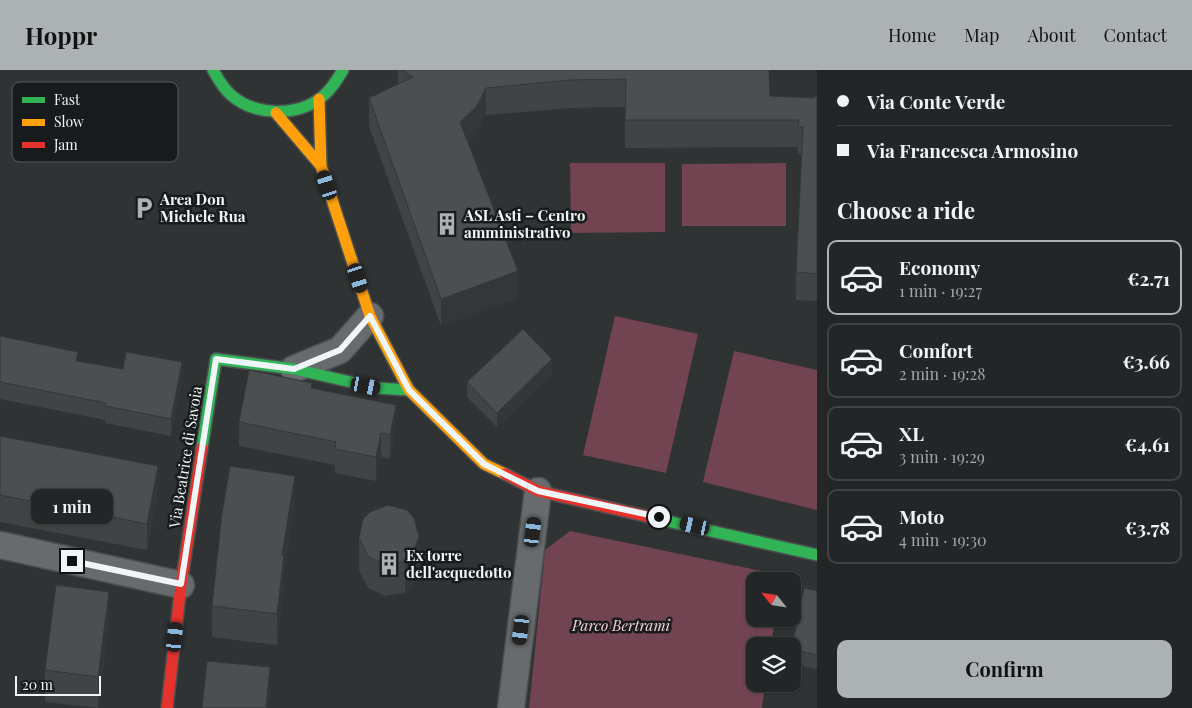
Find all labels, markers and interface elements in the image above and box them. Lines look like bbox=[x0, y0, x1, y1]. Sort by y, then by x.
text: Hoppr bbox=[25, 19, 97, 51]
text: Home bbox=[888, 23, 936, 47]
text: Map bbox=[964, 23, 999, 47]
text: About bbox=[1027, 23, 1076, 47]
text: Contact bbox=[1104, 23, 1167, 47]
legend bbox=[12, 82, 178, 162]
text: Via Conte Verde bbox=[867, 88, 1005, 114]
text: Fast bbox=[54, 90, 81, 109]
text: Slow bbox=[54, 112, 84, 131]
text: Jam bbox=[53, 135, 78, 154]
text: Via Francesca Armosino bbox=[867, 137, 1078, 163]
car bbox=[315, 168, 338, 202]
place label: Area Don Michele Rua bbox=[159, 189, 246, 226]
parking icon: Area Don Michele Rua bbox=[131, 195, 157, 221]
text: Choose a ride bbox=[837, 195, 975, 225]
place label: ASL Asti – Centro amministrativo bbox=[463, 205, 585, 242]
building icon: ASL Asti – Centro amministrativo bbox=[434, 211, 460, 237]
text: Economy bbox=[899, 254, 980, 280]
icon: car bbox=[839, 255, 884, 300]
car bbox=[346, 261, 369, 295]
text: €2.71 bbox=[1127, 265, 1170, 291]
text: 1 min · 19:27 bbox=[899, 280, 982, 301]
text: Comfort bbox=[899, 337, 973, 363]
icon: car bbox=[839, 338, 884, 383]
text: €3.66 bbox=[1122, 348, 1170, 374]
text: 2 min · 19:28 bbox=[899, 363, 986, 384]
car bbox=[349, 376, 382, 396]
street label: Via Beatrice di Savoia bbox=[164, 384, 206, 530]
text: XL bbox=[899, 420, 924, 446]
icon: car bbox=[839, 421, 884, 466]
text: €4.61 bbox=[1125, 431, 1170, 457]
text: 3 min · 19:29 bbox=[899, 446, 985, 467]
callout: 1 min bbox=[31, 488, 113, 524]
text: 1 min bbox=[52, 496, 92, 517]
text: Moto bbox=[899, 503, 944, 529]
icon: car bbox=[839, 504, 884, 549]
route start bbox=[648, 506, 670, 528]
text: €3.78 bbox=[1125, 514, 1170, 540]
car bbox=[678, 515, 711, 537]
car bbox=[523, 516, 542, 548]
text: 4 min · 19:30 bbox=[899, 529, 987, 550]
place label: Ex torre dell'acquedotto bbox=[406, 545, 512, 582]
route end bbox=[61, 550, 83, 572]
building icon: Ex torre dell'acquedotto bbox=[376, 551, 402, 577]
north arrow bbox=[746, 572, 801, 628]
map controls bbox=[746, 572, 801, 692]
car bbox=[511, 614, 530, 646]
park label: Parco Bertrami bbox=[571, 615, 671, 635]
car bbox=[165, 621, 184, 653]
button: layers bbox=[746, 637, 801, 692]
button: Confirm bbox=[837, 640, 1172, 698]
scale bar bbox=[15, 673, 101, 696]
text: 20 m bbox=[22, 675, 53, 694]

